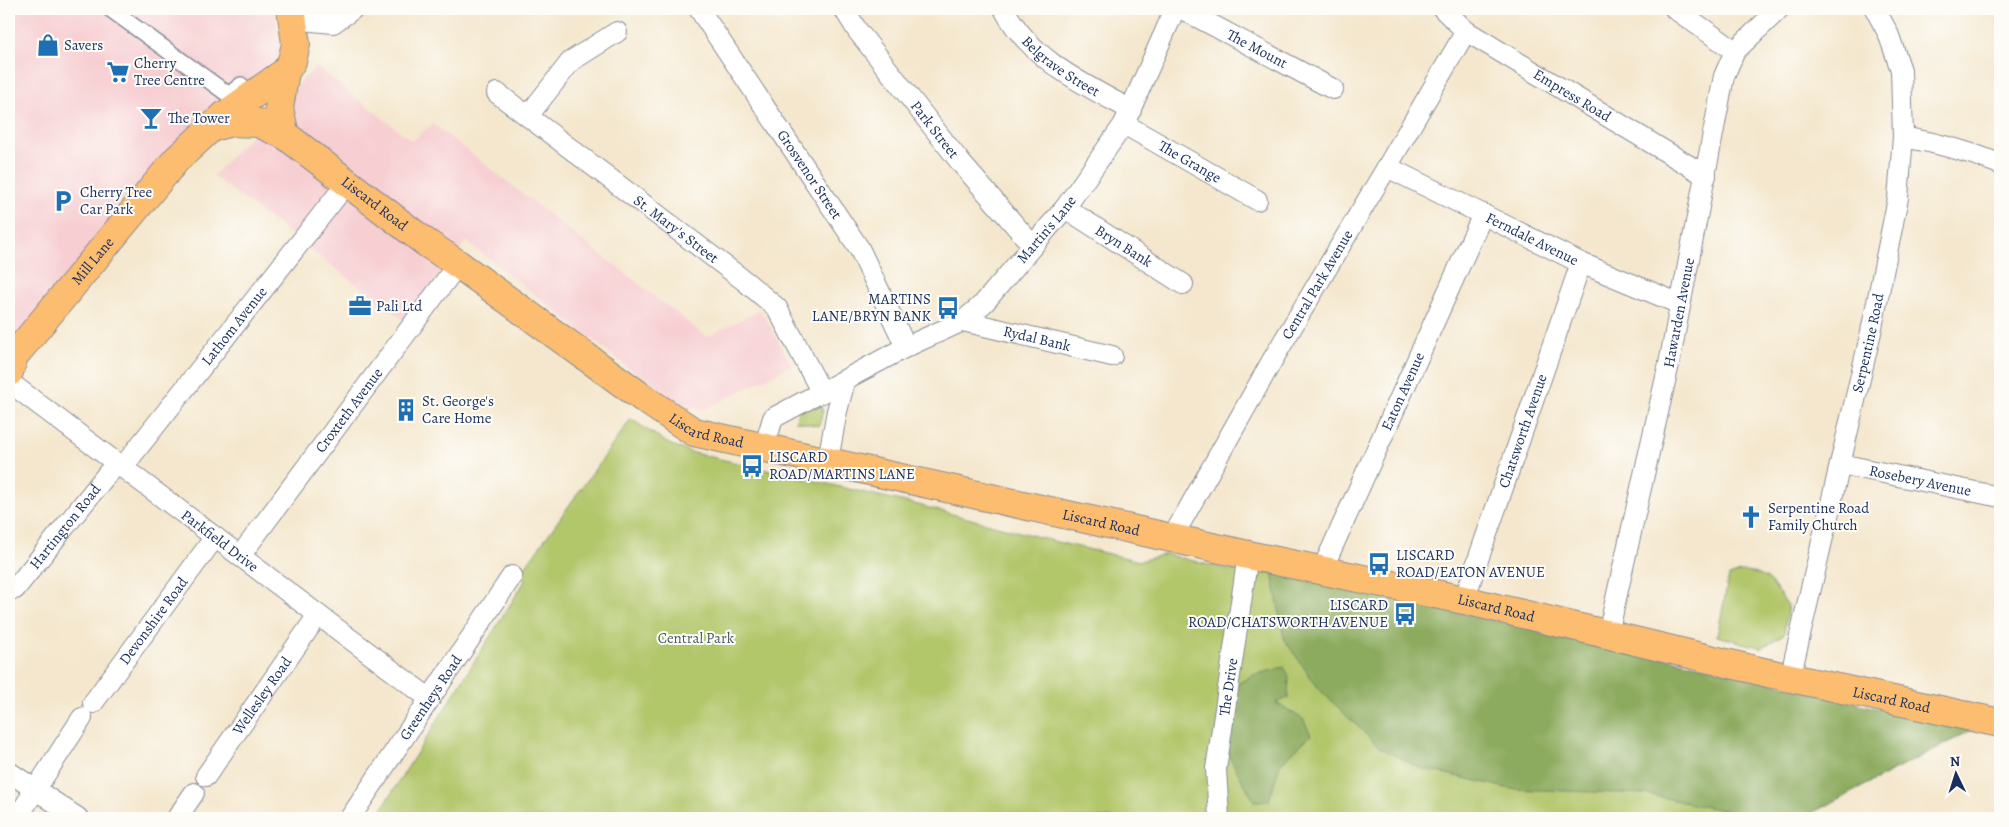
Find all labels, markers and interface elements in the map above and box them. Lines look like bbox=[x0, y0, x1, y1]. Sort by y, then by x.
street label: The Mount bbox=[1223, 25, 1291, 73]
shop icon: Savers bbox=[35, 32, 61, 58]
street label: Belgrave Street bbox=[1017, 32, 1103, 101]
place label: Savers bbox=[64, 35, 103, 55]
place label: Cherry Tree Centre bbox=[134, 53, 205, 90]
supermarket icon: Cherry Tree Centre bbox=[105, 59, 131, 85]
street label: Empress Road bbox=[1530, 64, 1616, 127]
street label: Park Street bbox=[906, 97, 964, 163]
bar icon: The Tower bbox=[138, 105, 164, 131]
place label: The Tower bbox=[168, 108, 230, 128]
street label: Grosvenor Street bbox=[773, 126, 847, 223]
street label: The Grange bbox=[1155, 136, 1225, 188]
street label: Liscard Road bbox=[337, 172, 413, 236]
place label: Cherry Tree Car Park bbox=[80, 182, 153, 219]
parking icon: Cherry Tree Car Park bbox=[50, 188, 76, 214]
street label: St. Mary's Street bbox=[630, 190, 723, 268]
street label: Martin's Lane bbox=[1012, 191, 1081, 267]
street label: Ferndale Avenue bbox=[1483, 208, 1582, 270]
street label: Bryn Bank bbox=[1091, 220, 1157, 272]
street label: Central Park Avenue bbox=[1277, 226, 1358, 343]
street label: Mill Lane bbox=[67, 233, 118, 289]
street label: Hawarden Avenue bbox=[1659, 256, 1699, 369]
street label: Lathom Avenue bbox=[197, 282, 272, 370]
place label: MARTINS LANE/BRYN BANK bbox=[812, 289, 932, 326]
street label: Serpentine Road bbox=[1847, 291, 1889, 395]
office icon: Pali Ltd bbox=[347, 293, 373, 319]
bus stop icon: MARTINS LANE/BRYN BANK bbox=[935, 295, 961, 321]
place label: Pali Ltd bbox=[376, 296, 423, 316]
street label: Rydal Bank bbox=[1001, 321, 1073, 356]
street label: Eaton Avenue bbox=[1376, 349, 1429, 434]
street label: Croxteth Avenue bbox=[311, 363, 387, 457]
street label: Chatsworth Avenue bbox=[1494, 371, 1552, 491]
place label: St. George's Care Home bbox=[422, 391, 494, 428]
building icon: St. George's Care Home bbox=[393, 397, 419, 423]
street label: Liscard Road bbox=[665, 408, 747, 453]
place label: LISCARD ROAD/MARTINS LANE bbox=[769, 447, 915, 484]
bus stop icon: LISCARD ROAD/MARTINS LANE bbox=[739, 453, 765, 479]
street label: Rosebery Avenue bbox=[1867, 460, 1973, 501]
street label: Hartington Road bbox=[25, 479, 106, 573]
place label: Serpentine Road Family Church bbox=[1768, 498, 1870, 535]
street label: Liscard Road bbox=[1061, 504, 1143, 541]
church icon: Serpentine Road Family Church bbox=[1738, 504, 1764, 530]
street label: Parkfield Drive bbox=[177, 505, 263, 577]
place label: LISCARD ROAD/EATON AVENUE bbox=[1396, 545, 1545, 582]
bus stop icon: LISCARD ROAD/EATON AVENUE bbox=[1366, 551, 1392, 577]
street label: Devonshire Road bbox=[114, 572, 193, 669]
street label: Liscard Road bbox=[1456, 589, 1538, 627]
place label: LISCARD ROAD/CHATSWORTH AVENUE bbox=[1188, 595, 1388, 632]
bus stop icon: LISCARD ROAD/CHATSWORTH AVENUE bbox=[1392, 601, 1418, 627]
park label: Central Park bbox=[658, 628, 735, 648]
street label: Greenheys Road bbox=[395, 650, 467, 744]
street label: Wellesley Road bbox=[227, 652, 297, 739]
street label: The Drive bbox=[1214, 656, 1243, 717]
street label: Liscard Road bbox=[1851, 682, 1933, 718]
north arrow bbox=[1932, 750, 1982, 800]
text: N bbox=[1949, 752, 1961, 771]

